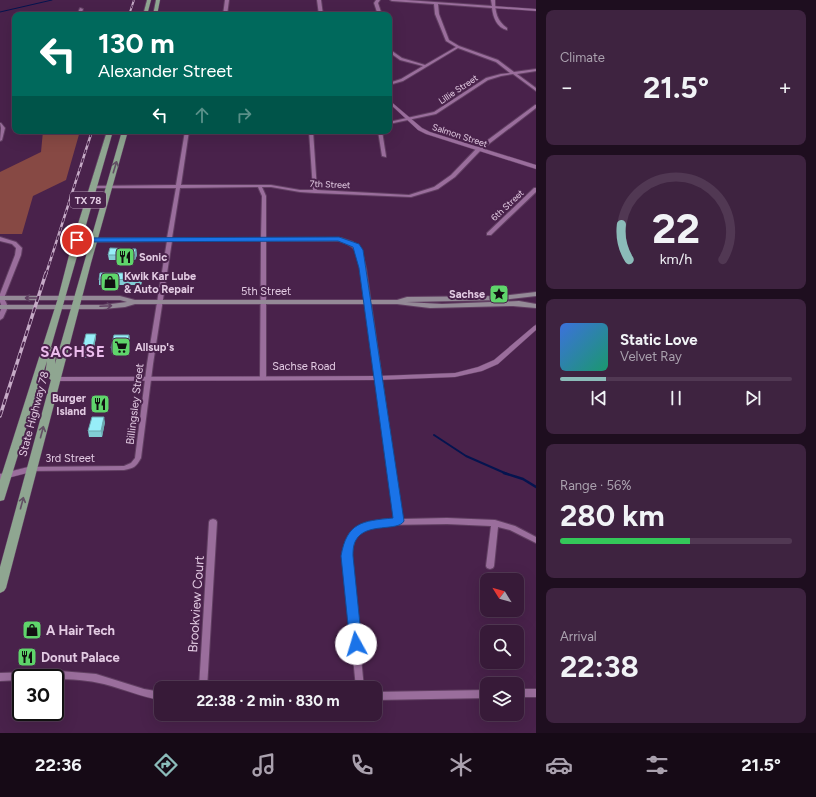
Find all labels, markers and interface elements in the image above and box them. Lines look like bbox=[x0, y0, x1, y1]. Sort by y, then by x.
text: 130 m bbox=[98, 26, 175, 60]
icon: left bbox=[32, 28, 84, 80]
text: Climate bbox=[560, 50, 605, 65]
text: Alexander Street bbox=[98, 60, 233, 82]
text: 21.5° bbox=[643, 69, 709, 106]
street label: Lillie Street bbox=[436, 71, 480, 106]
text: − bbox=[560, 74, 574, 101]
text: + bbox=[778, 74, 792, 101]
icon: left bbox=[149, 104, 171, 126]
icon: ahead bbox=[191, 104, 213, 126]
icon: right bbox=[233, 104, 255, 126]
street label: Salmon Street bbox=[431, 121, 490, 149]
one-way arrow bbox=[112, 161, 120, 173]
street label: 7th Street bbox=[309, 178, 351, 190]
street label: 6th Street bbox=[488, 187, 526, 223]
road number: TX 78 bbox=[70, 192, 106, 208]
text: 22 bbox=[652, 203, 700, 253]
pin bbox=[60, 223, 94, 257]
icon: arrive bbox=[66, 229, 88, 251]
restaurant icon: Sonic bbox=[114, 246, 136, 268]
text: km/h bbox=[660, 249, 692, 267]
place label: Sonic bbox=[139, 251, 167, 264]
place label: Kwik Kar Lube & Auto Repair bbox=[124, 270, 196, 296]
shop icon: Kwik Kar Lube & Auto Repair bbox=[99, 271, 121, 293]
place icon: Sachse bbox=[488, 283, 510, 305]
street label: 5th Street bbox=[241, 285, 291, 298]
place label: Sachse bbox=[449, 288, 485, 301]
one-way arrow bbox=[25, 294, 38, 302]
one-way arrow bbox=[99, 303, 112, 310]
text: Static Love bbox=[620, 331, 698, 349]
supermarket icon: Allsup's bbox=[110, 336, 132, 358]
place label: Allsup's bbox=[135, 341, 174, 354]
district label: SACHSE bbox=[40, 343, 106, 361]
text: Velvet Ray bbox=[620, 349, 682, 364]
street label: Sachse Road bbox=[272, 360, 336, 373]
street label: Billingsley Street bbox=[124, 363, 146, 445]
street label: State Highway 78 bbox=[16, 370, 52, 458]
icon: previous bbox=[588, 387, 610, 409]
icon: pause bbox=[665, 387, 687, 409]
icon: next bbox=[742, 387, 764, 409]
place label: Burger Island bbox=[52, 392, 87, 418]
restaurant icon: Burger Island bbox=[89, 393, 111, 415]
one-way arrow bbox=[39, 425, 46, 438]
street label: 3rd Street bbox=[45, 452, 95, 465]
text: Range · 56% bbox=[560, 478, 632, 493]
one-way arrow bbox=[19, 497, 27, 510]
text: 280 km bbox=[560, 497, 665, 534]
street label: Brookview Court bbox=[185, 555, 207, 653]
north arrow bbox=[480, 573, 524, 617]
map controls bbox=[480, 573, 524, 721]
shop icon: A Hair Tech bbox=[21, 619, 43, 641]
place label: A Hair Tech bbox=[46, 623, 115, 638]
position arrow bbox=[335, 623, 377, 665]
button: search bbox=[480, 625, 524, 669]
text: Arrival bbox=[560, 629, 597, 644]
restaurant icon: Donut Palace bbox=[16, 646, 38, 668]
text: 22:38 bbox=[560, 648, 639, 685]
place label: Donut Palace bbox=[41, 650, 120, 665]
speed limit sign: 30 bbox=[12, 669, 64, 721]
button: layers bbox=[480, 677, 524, 721]
text: 22:38 · 2 min · 830 m bbox=[196, 692, 340, 710]
icon: directions bbox=[152, 751, 180, 779]
icon: music bbox=[250, 751, 278, 779]
icon: phone bbox=[348, 751, 376, 779]
icon: climate bbox=[447, 751, 475, 779]
icon: car bbox=[545, 751, 573, 779]
icon: filters bbox=[643, 751, 671, 779]
text: 22:36 bbox=[35, 754, 82, 776]
text: 21.5° bbox=[741, 754, 781, 776]

